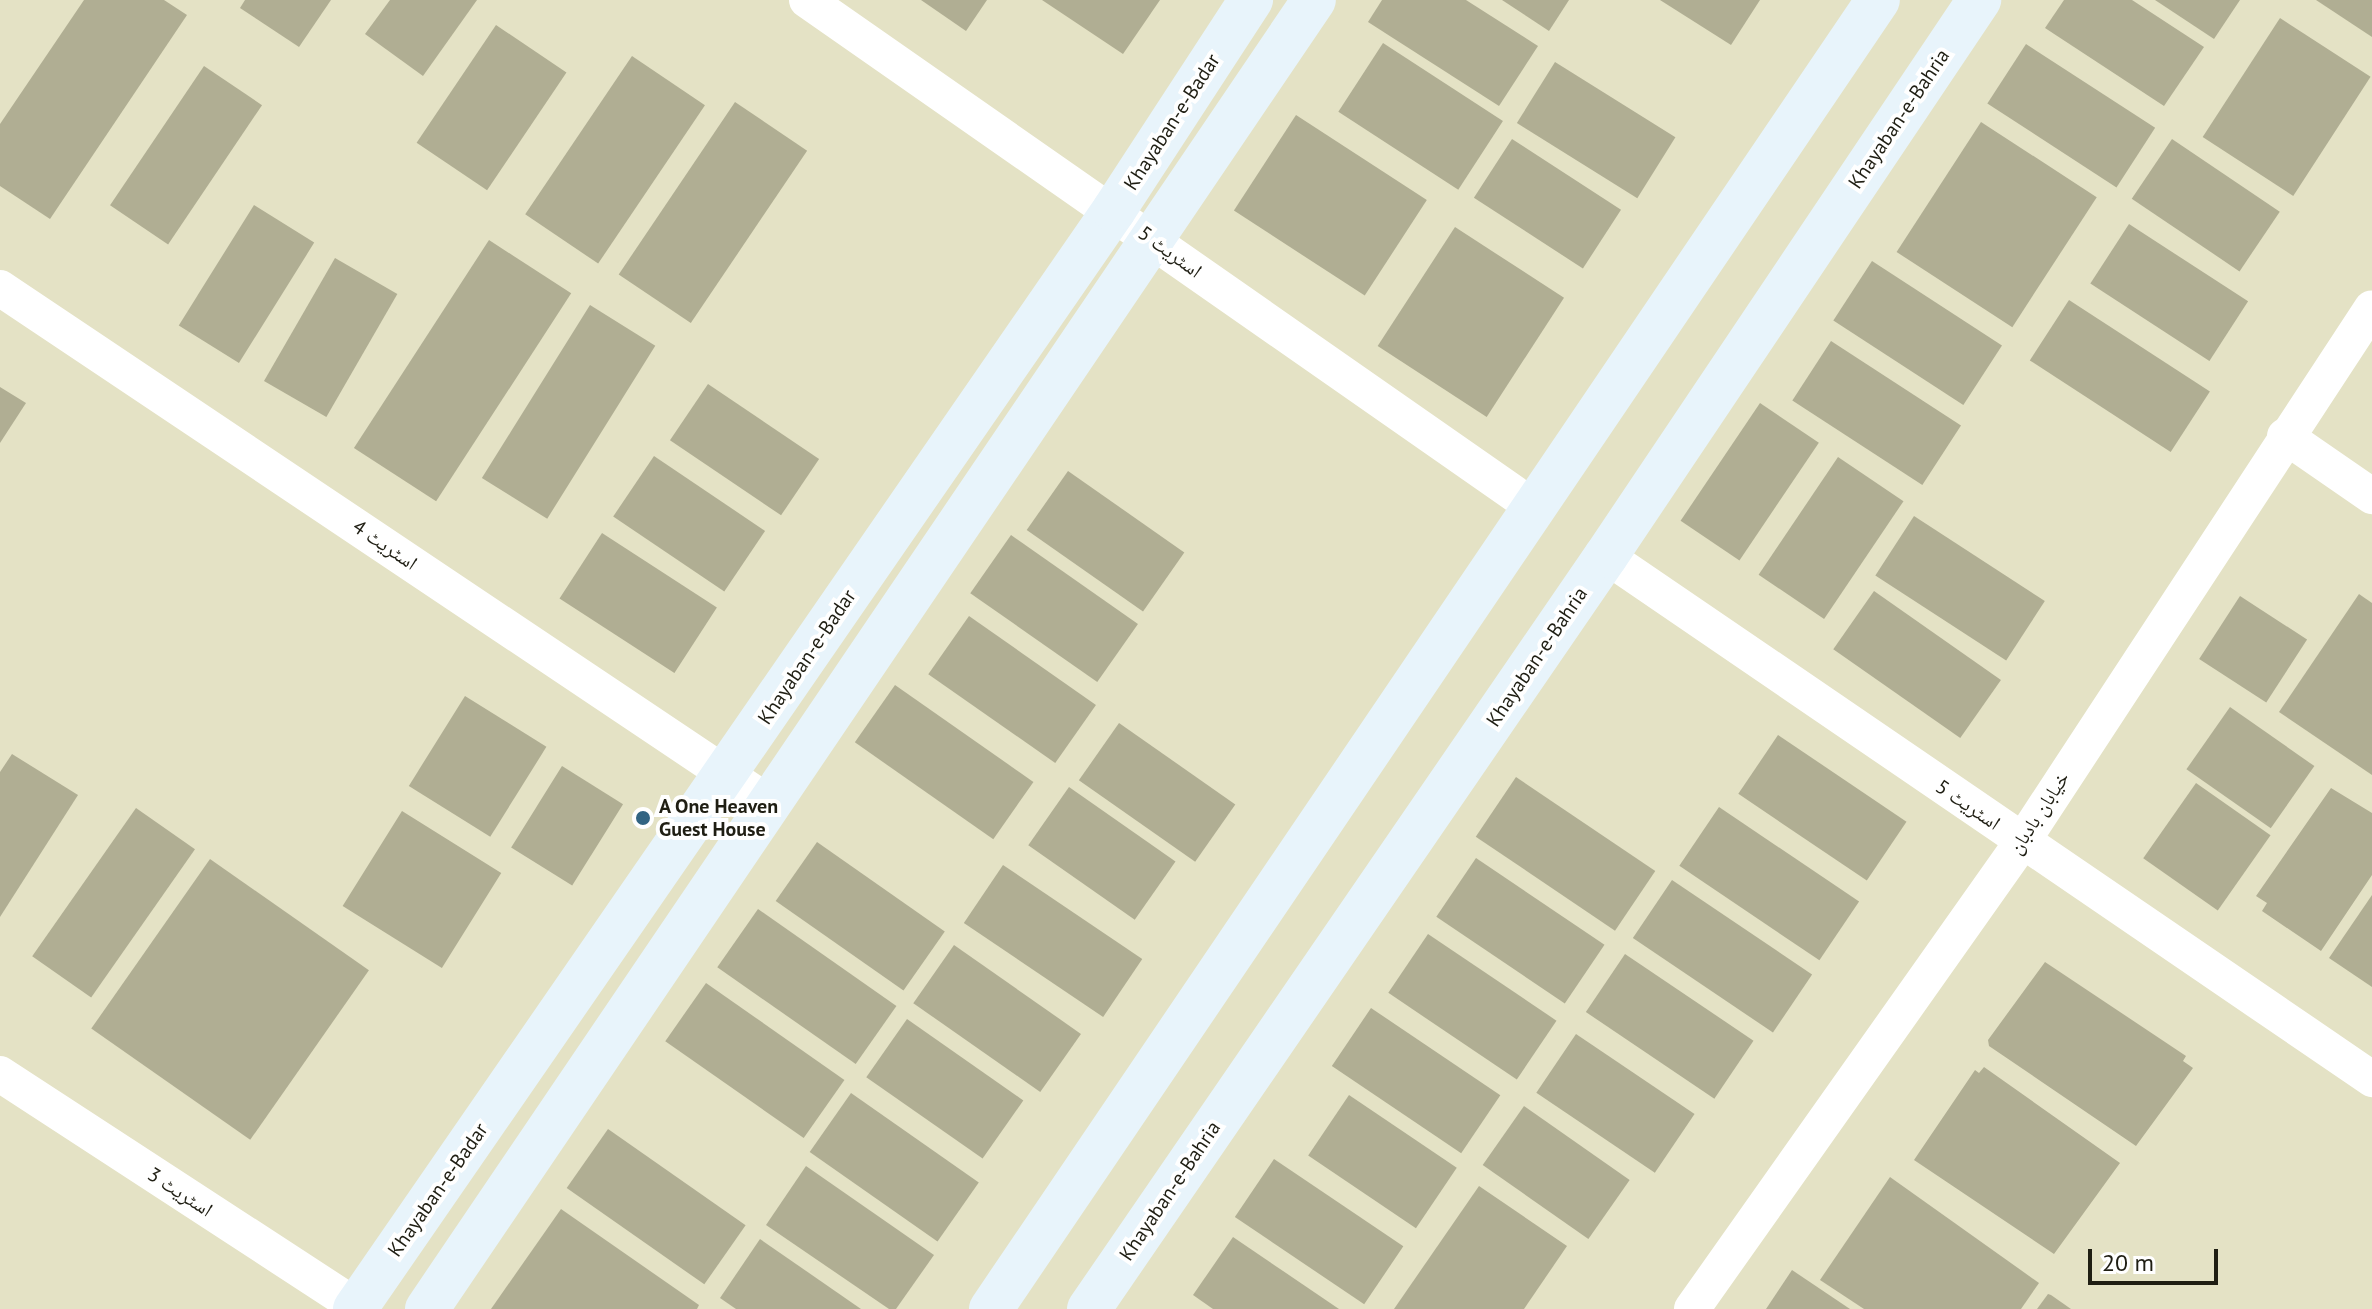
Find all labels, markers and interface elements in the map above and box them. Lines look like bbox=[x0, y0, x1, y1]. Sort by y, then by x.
street label: Khayaban-e-Bahria bbox=[1843, 45, 1955, 193]
street label: Khayaban-e-Badar bbox=[1119, 49, 1225, 195]
street label: اسٹریٹ 5 bbox=[1134, 221, 1206, 283]
street label: اسٹریٹ 4 bbox=[348, 515, 422, 575]
street label: Khayaban-e-Bahria bbox=[1481, 583, 1593, 731]
street label: Khayaban-e-Badar bbox=[753, 585, 861, 729]
street label: خیابان بادبان bbox=[2003, 767, 2075, 859]
street label: اسٹریٹ 5 bbox=[1931, 775, 2005, 835]
place label: A One Heaven Guest House bbox=[659, 794, 779, 841]
marker: A One Heaven Guest House bbox=[634, 809, 652, 827]
street label: Khayaban-e-Bahria bbox=[1114, 1117, 1226, 1265]
street label: Khayaban-e-Badar bbox=[383, 1119, 493, 1261]
street label: اسٹریٹ 3 bbox=[143, 1162, 217, 1222]
scale bar bbox=[2092, 1233, 2222, 1283]
text: 20 m bbox=[2102, 1247, 2154, 1278]

